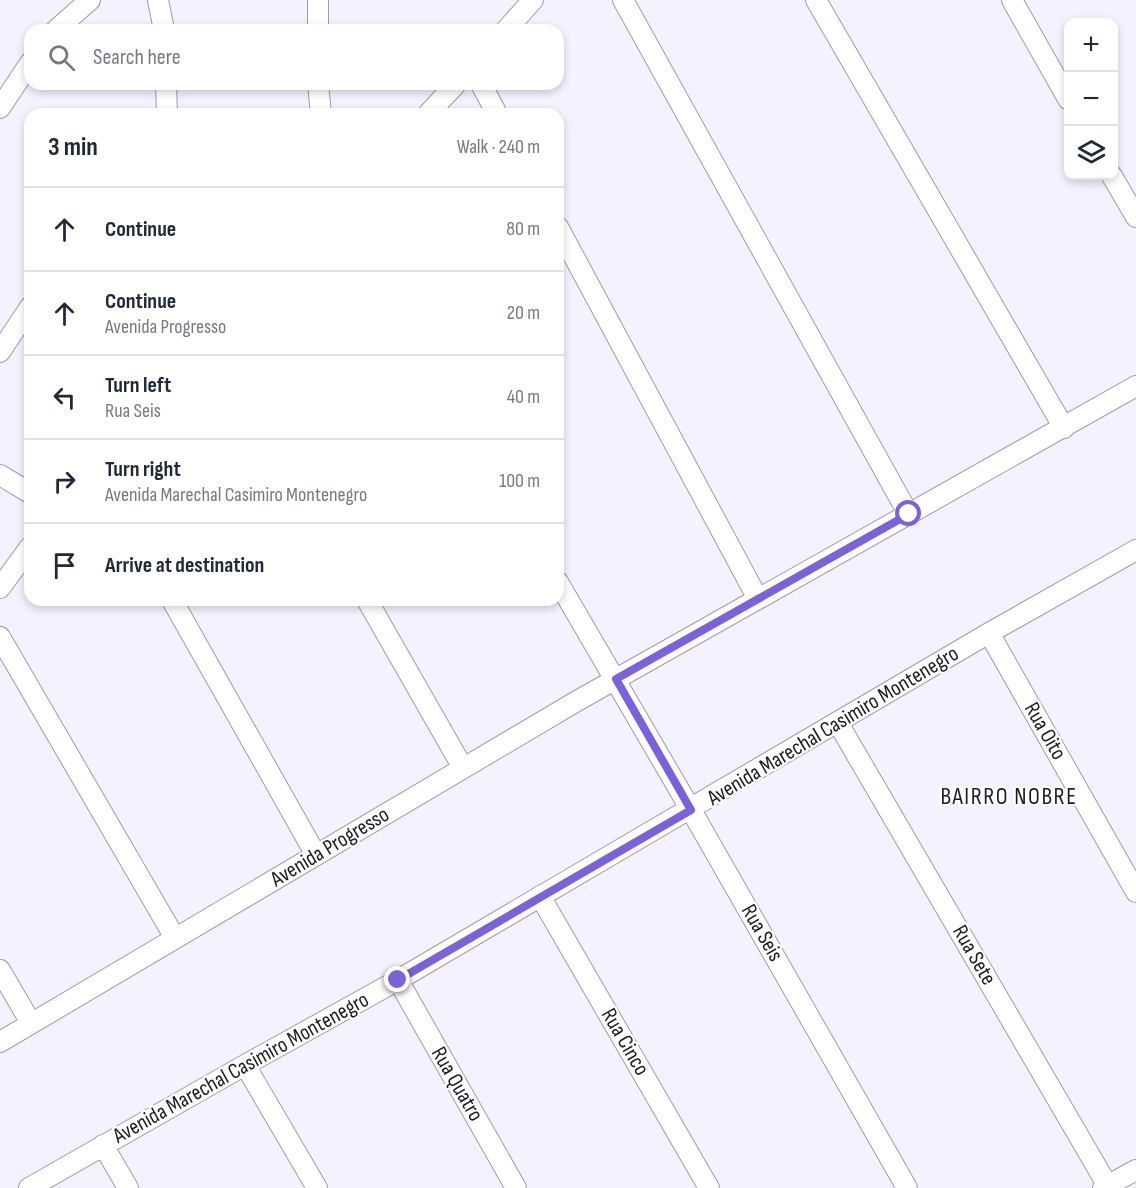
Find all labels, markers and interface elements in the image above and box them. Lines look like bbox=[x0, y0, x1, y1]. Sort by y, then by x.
map controls bbox=[1064, 18, 1118, 180]
button: + bbox=[1064, 18, 1118, 72]
search box bbox=[24, 24, 564, 90]
icon: search bbox=[45, 41, 78, 74]
text: Search here bbox=[93, 44, 180, 71]
button: − bbox=[1064, 72, 1118, 126]
button: layers bbox=[1064, 126, 1118, 180]
text: 3 min bbox=[48, 132, 98, 163]
text: Walk · 240 m bbox=[457, 135, 540, 159]
icon: ahead bbox=[48, 213, 81, 246]
text: Continue bbox=[105, 216, 176, 243]
text: 80 m bbox=[506, 217, 540, 241]
text: Continue bbox=[105, 288, 176, 315]
icon: ahead bbox=[48, 297, 81, 330]
text: 20 m bbox=[507, 301, 540, 325]
text: Avenida Progresso bbox=[105, 315, 226, 339]
text: Turn left bbox=[105, 372, 171, 399]
icon: left bbox=[48, 381, 81, 414]
text: 40 m bbox=[507, 385, 540, 409]
text: Rua Seis bbox=[105, 399, 161, 423]
text: Turn right bbox=[105, 456, 181, 483]
icon: right bbox=[48, 465, 81, 498]
text: 100 m bbox=[499, 469, 540, 493]
text: Avenida Marechal Casimiro Montenegro bbox=[105, 483, 367, 507]
route start bbox=[895, 500, 921, 526]
icon: arrive bbox=[48, 549, 81, 582]
text: Arrive at destination bbox=[105, 552, 264, 579]
street label: Avenida Marechal Casimiro Montenegro bbox=[702, 640, 964, 812]
street label: Rua Oito bbox=[1018, 697, 1072, 765]
district label: BAIRRO NOBRE bbox=[940, 782, 1078, 811]
street label: Avenida Progresso bbox=[265, 801, 394, 893]
street label: Rua Seis bbox=[735, 900, 789, 966]
street label: Rua Sete bbox=[946, 920, 1002, 990]
route end bbox=[384, 966, 410, 992]
street label: Avenida Marechal Casimiro Montenegro bbox=[107, 986, 374, 1150]
street label: Rua Cinco bbox=[595, 1003, 655, 1081]
street label: Rua Quatro bbox=[425, 1042, 489, 1126]

